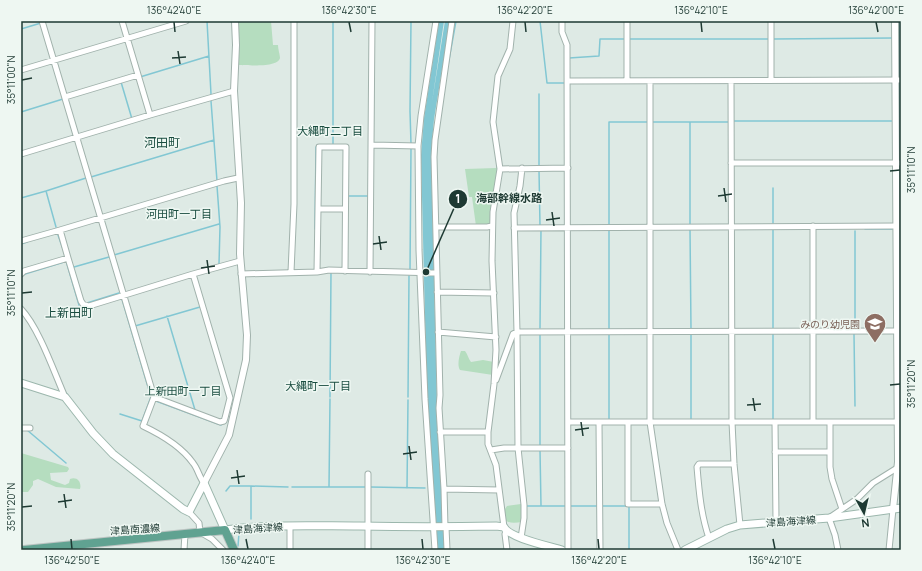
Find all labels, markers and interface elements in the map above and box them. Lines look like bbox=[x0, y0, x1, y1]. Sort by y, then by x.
text: 136°42'40"E bbox=[147, 3, 201, 17]
text: 136°42'30"E bbox=[321, 3, 377, 17]
text: 136°42'20"E bbox=[497, 3, 553, 17]
text: 136°42'10"E bbox=[674, 3, 728, 17]
text: 136°42'00"E bbox=[848, 3, 904, 17]
text: 35°11'00"N bbox=[4, 55, 18, 104]
district label: 大縄町二丁目 bbox=[297, 123, 363, 138]
district label: 河田町 bbox=[144, 134, 180, 151]
text: 35°11'10"N bbox=[904, 147, 918, 193]
callout: 海部幹線水路 bbox=[448, 187, 550, 210]
text: 1 bbox=[455, 190, 461, 207]
text: 海部幹線水路 bbox=[476, 190, 543, 205]
district label: 河田町一丁目 bbox=[146, 206, 212, 221]
text: 35°11'10"N bbox=[4, 270, 18, 316]
district label: 上新田町 bbox=[45, 304, 93, 321]
school or university icon: みのり幼児園 bbox=[862, 311, 888, 344]
place label: みのり幼児園 bbox=[800, 317, 860, 331]
text: 35°11'20"N bbox=[904, 360, 918, 408]
district label: 大縄町一丁目 bbox=[285, 378, 351, 393]
district label: 上新田町一丁目 bbox=[145, 383, 222, 398]
text: 35°11'20"N bbox=[4, 483, 18, 531]
north arrow bbox=[844, 493, 884, 533]
street label: 津島海津線 bbox=[766, 512, 816, 530]
text: N bbox=[860, 515, 870, 531]
street label: 津島海津線 bbox=[233, 519, 283, 537]
street label: 津島南濃線 bbox=[110, 520, 160, 538]
text: 136°42'50"E bbox=[44, 553, 100, 567]
text: 136°42'40"E bbox=[221, 553, 275, 567]
text: 136°42'30"E bbox=[395, 553, 451, 567]
text: 136°42'20"E bbox=[571, 553, 627, 567]
text: 136°42'10"E bbox=[748, 553, 802, 567]

